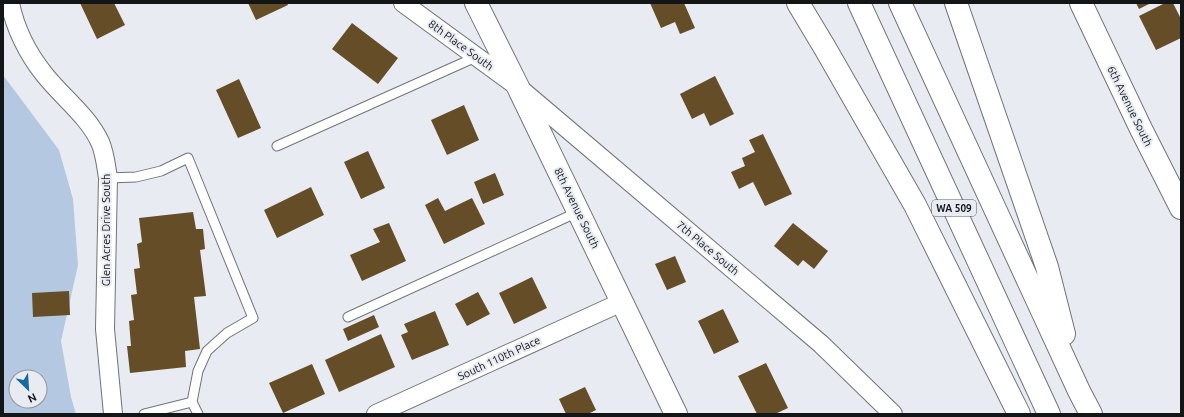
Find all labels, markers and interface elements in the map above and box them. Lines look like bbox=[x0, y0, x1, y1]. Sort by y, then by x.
street label: 8th Place South bbox=[426, 17, 496, 73]
street label: 6th Avenue South bbox=[1105, 64, 1155, 148]
street label: 8th Avenue South bbox=[552, 166, 602, 250]
street label: Glen Acres Drive South bbox=[100, 174, 112, 286]
road number: WA 509 bbox=[932, 200, 976, 216]
street label: 7th Place South bbox=[675, 219, 741, 277]
street label: South 110th Place bbox=[456, 334, 542, 382]
north arrow bbox=[8, 369, 48, 409]
text: N bbox=[26, 391, 38, 405]

